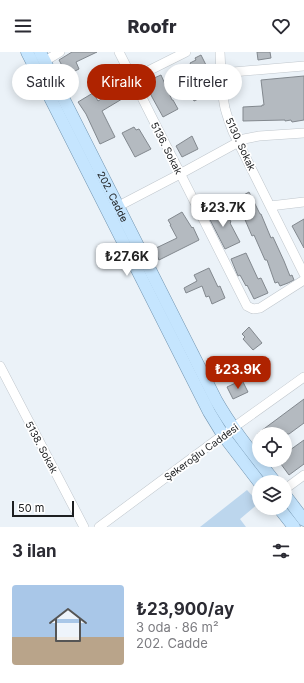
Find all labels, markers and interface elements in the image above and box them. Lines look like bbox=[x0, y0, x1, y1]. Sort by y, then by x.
icon: menu bbox=[12, 15, 34, 37]
icon: heart bbox=[270, 15, 292, 37]
text: Roofr bbox=[128, 16, 176, 37]
chip: Satılık bbox=[12, 64, 79, 100]
chip: Kiralık bbox=[87, 64, 156, 100]
chip: Filtreler bbox=[164, 64, 242, 100]
street label: 5130. Sokak bbox=[224, 116, 259, 173]
street label: 5136. Sokak bbox=[149, 120, 185, 177]
street label: 202. Cadde bbox=[95, 169, 131, 224]
pin: ₺23.7K bbox=[190, 194, 256, 228]
text: ₺23.7K bbox=[200, 199, 246, 215]
pin: ₺27.6K bbox=[94, 243, 160, 277]
text: ₺27.6K bbox=[105, 248, 149, 264]
pin: ₺23.9K bbox=[205, 356, 271, 390]
text: ₺23.9K bbox=[215, 361, 261, 377]
street label: 5138. Sokak bbox=[23, 419, 61, 475]
street label: Şekeroğlu Caddesi bbox=[162, 421, 240, 483]
map controls bbox=[252, 427, 292, 515]
button: locate bbox=[252, 427, 292, 467]
button: layers bbox=[252, 475, 292, 515]
scale bar bbox=[12, 499, 74, 518]
text: 50 m bbox=[18, 501, 44, 515]
icon: filters bbox=[270, 540, 292, 562]
text: 3 ilan bbox=[12, 541, 57, 561]
text: ₺23,900/ay bbox=[136, 599, 234, 619]
icon: home bbox=[44, 601, 92, 649]
text: 3 oda · 86 m² bbox=[136, 619, 219, 635]
text: 202. Cadde bbox=[136, 635, 208, 651]

